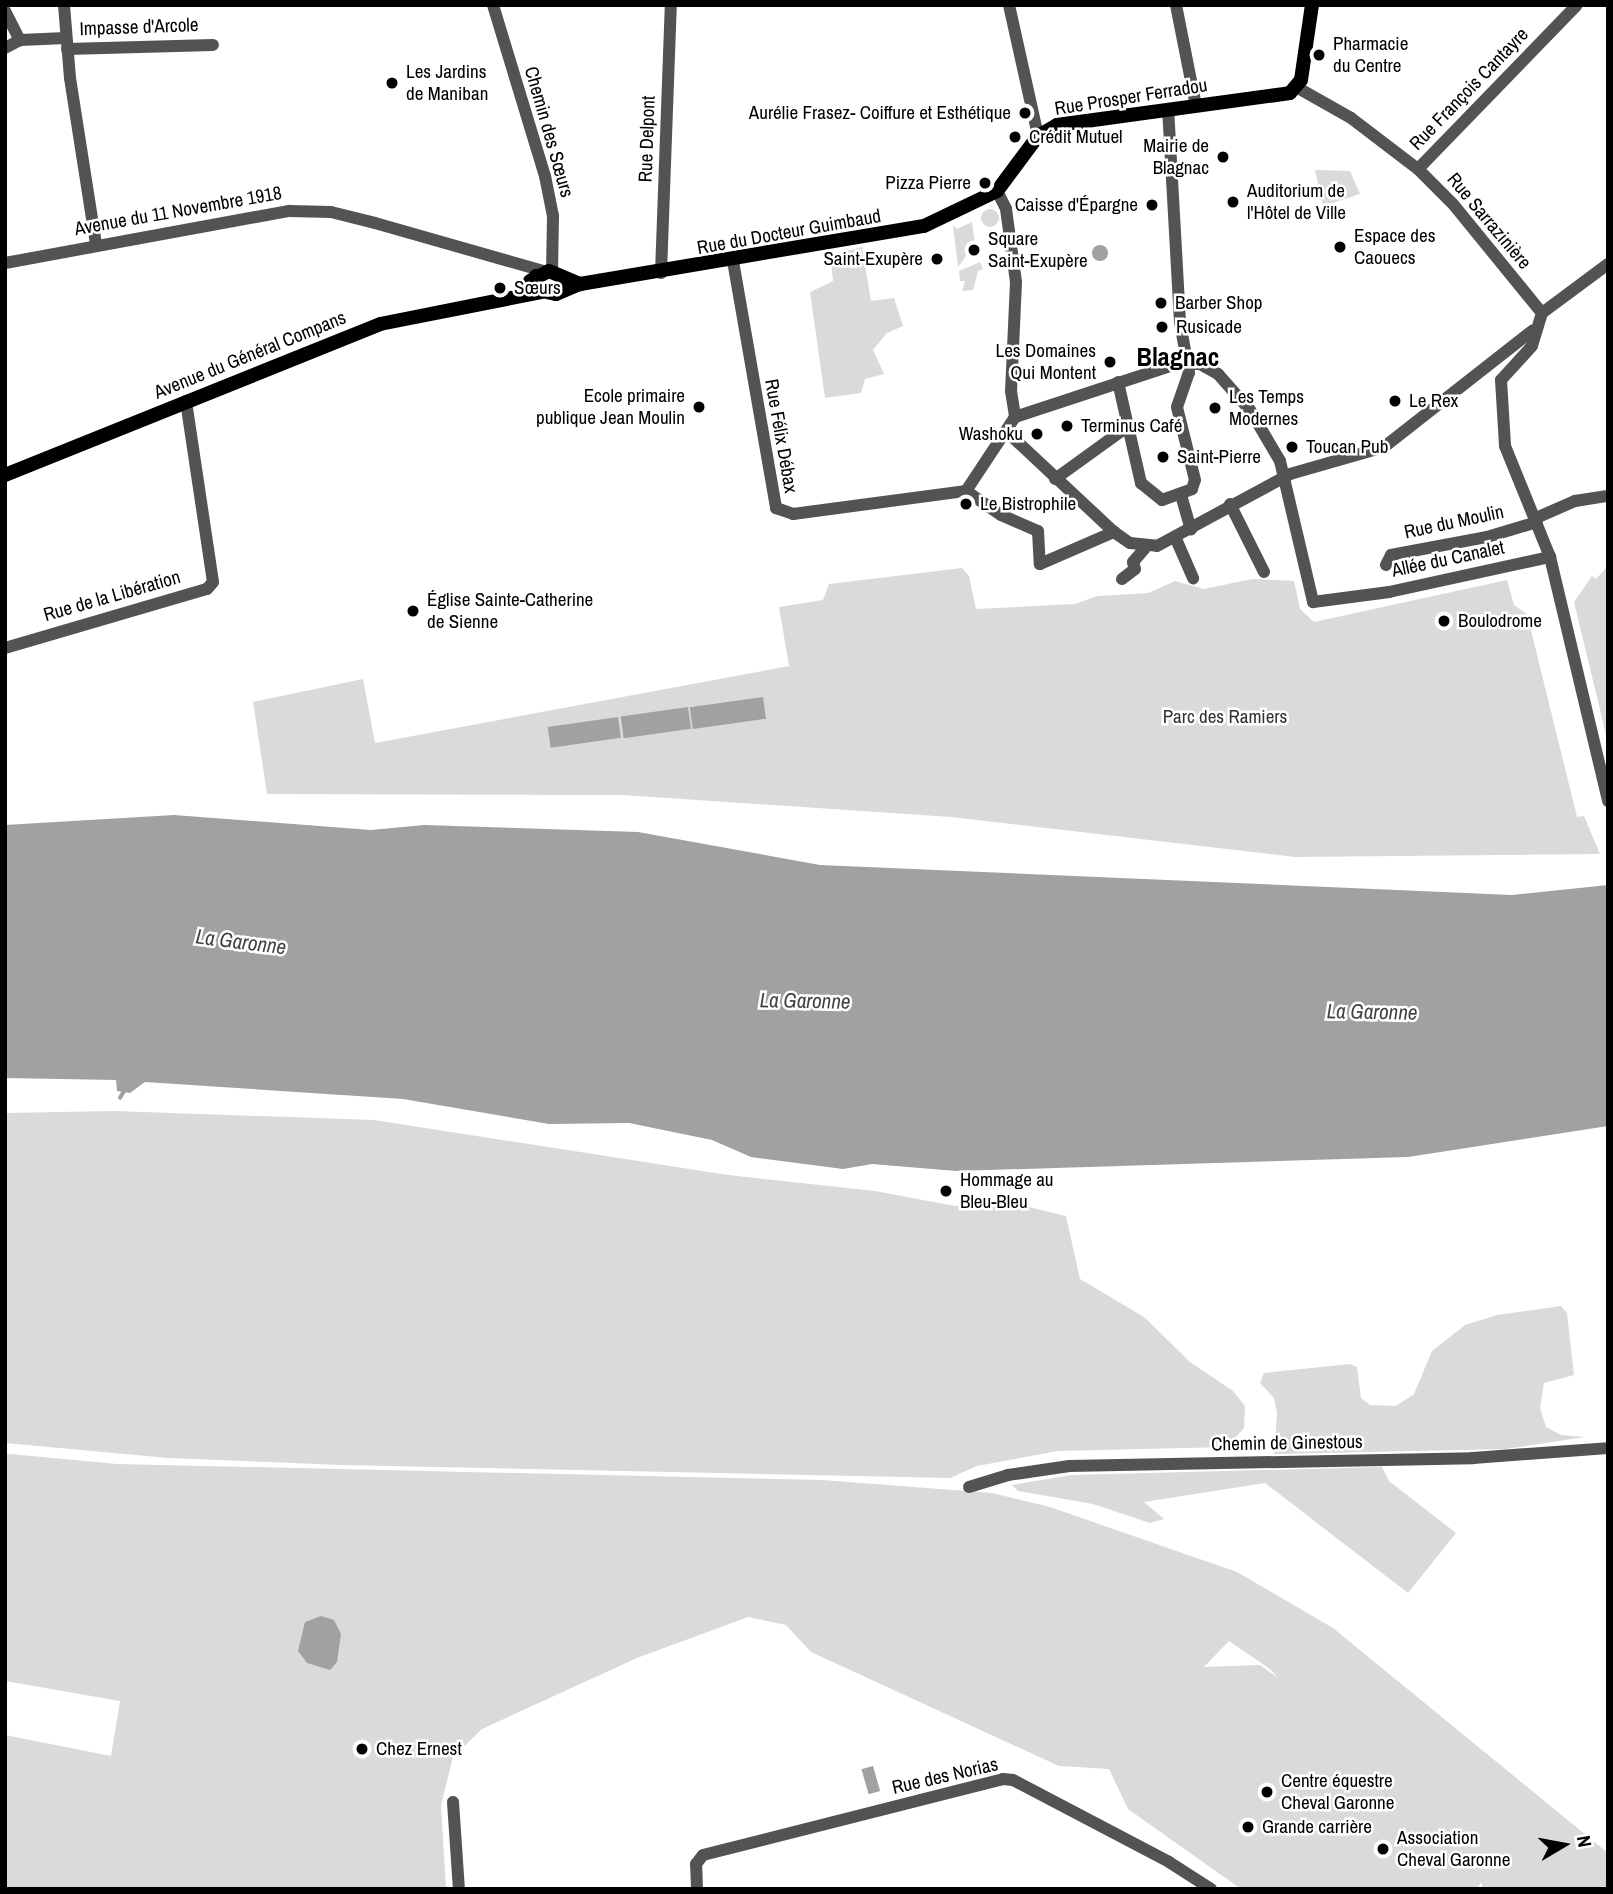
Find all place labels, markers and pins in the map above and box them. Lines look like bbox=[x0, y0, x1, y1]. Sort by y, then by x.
place label: Pharmacie du Centre bbox=[1333, 33, 1408, 77]
marker: Pharmacie du Centre bbox=[1311, 47, 1327, 63]
place label: Les Jardins de Maniban bbox=[406, 61, 488, 105]
marker: Les Jardins de Maniban bbox=[384, 75, 400, 91]
place label: Aurélie Frasez- Coiffure et Esthétique bbox=[749, 102, 1011, 124]
marker: Aurélie Frasez- Coiffure et Esthétique bbox=[1017, 105, 1033, 121]
place label: Crédit Mutuel bbox=[1029, 126, 1123, 148]
marker: Crédit Mutuel bbox=[1007, 129, 1023, 145]
place label: Mairie de Blagnac bbox=[1143, 135, 1209, 179]
marker: Mairie de Blagnac bbox=[1215, 149, 1231, 165]
place label: Pizza Pierre bbox=[885, 172, 971, 194]
marker: Pizza Pierre bbox=[977, 175, 993, 191]
place label: Auditorium de l'Hôtel de Ville bbox=[1247, 180, 1346, 224]
place label: Caisse d'Épargne bbox=[1015, 194, 1138, 216]
marker: Auditorium de l'Hôtel de Ville bbox=[1225, 194, 1241, 210]
marker: Caisse d'Épargne bbox=[1144, 197, 1160, 213]
place label: Espace des Caouecs bbox=[1354, 225, 1435, 269]
place label: Square Saint-Exupère bbox=[988, 228, 1088, 272]
marker: Espace des Caouecs bbox=[1332, 239, 1348, 255]
marker: Square Saint-Exupère bbox=[966, 242, 982, 258]
place label: Saint-Exupère bbox=[823, 248, 923, 270]
marker: Saint-Exupère bbox=[929, 251, 945, 267]
place label: Sœurs bbox=[514, 277, 561, 299]
marker: Sœurs bbox=[492, 280, 508, 296]
place label: Barber Shop bbox=[1175, 292, 1262, 314]
marker: Barber Shop bbox=[1153, 295, 1169, 311]
place label: Rusicade bbox=[1176, 316, 1242, 338]
marker: Rusicade bbox=[1154, 319, 1170, 335]
place label: Les Domaines Qui Montent bbox=[996, 340, 1096, 384]
marker: Les Domaines Qui Montent bbox=[1102, 354, 1118, 370]
place label: Ecole primaire publique Jean Moulin bbox=[536, 385, 685, 429]
place label: Les Temps Modernes bbox=[1229, 386, 1304, 430]
place label: Le Rex bbox=[1409, 390, 1458, 412]
marker: Le Rex bbox=[1387, 393, 1403, 409]
marker: Ecole primaire publique Jean Moulin bbox=[691, 399, 707, 415]
marker: Les Temps Modernes bbox=[1207, 400, 1223, 416]
place label: Terminus Café bbox=[1081, 415, 1182, 437]
marker: Terminus Café bbox=[1059, 418, 1075, 434]
place label: Washoku bbox=[959, 423, 1023, 445]
marker: Washoku bbox=[1029, 426, 1045, 442]
place label: Toucan Pub bbox=[1306, 436, 1388, 458]
marker: Toucan Pub bbox=[1284, 439, 1300, 455]
place label: Saint-Pierre bbox=[1177, 446, 1261, 468]
marker: Saint-Pierre bbox=[1155, 449, 1171, 465]
place label: Le Bistrophile bbox=[980, 493, 1076, 515]
marker: Le Bistrophile bbox=[958, 496, 974, 512]
place label: Église Sainte-Catherine de Sienne bbox=[427, 589, 593, 633]
marker: Église Sainte-Catherine de Sienne bbox=[405, 603, 421, 619]
place label: Boulodrome bbox=[1458, 610, 1542, 632]
marker: Boulodrome bbox=[1436, 613, 1452, 629]
place label: Hommage au Bleu-Bleu bbox=[960, 1169, 1054, 1213]
marker: Hommage au Bleu-Bleu bbox=[938, 1183, 954, 1199]
place label: Chez Ernest bbox=[376, 1738, 462, 1760]
marker: Chez Ernest bbox=[354, 1741, 370, 1757]
place label: Centre équestre Cheval Garonne bbox=[1281, 1770, 1394, 1814]
marker: Centre équestre Cheval Garonne bbox=[1259, 1784, 1275, 1800]
place label: Grande carrière bbox=[1262, 1816, 1372, 1838]
marker: Grande carrière bbox=[1240, 1819, 1256, 1835]
place label: Association Cheval Garonne bbox=[1397, 1827, 1510, 1871]
marker: Association Cheval Garonne bbox=[1375, 1841, 1391, 1857]

